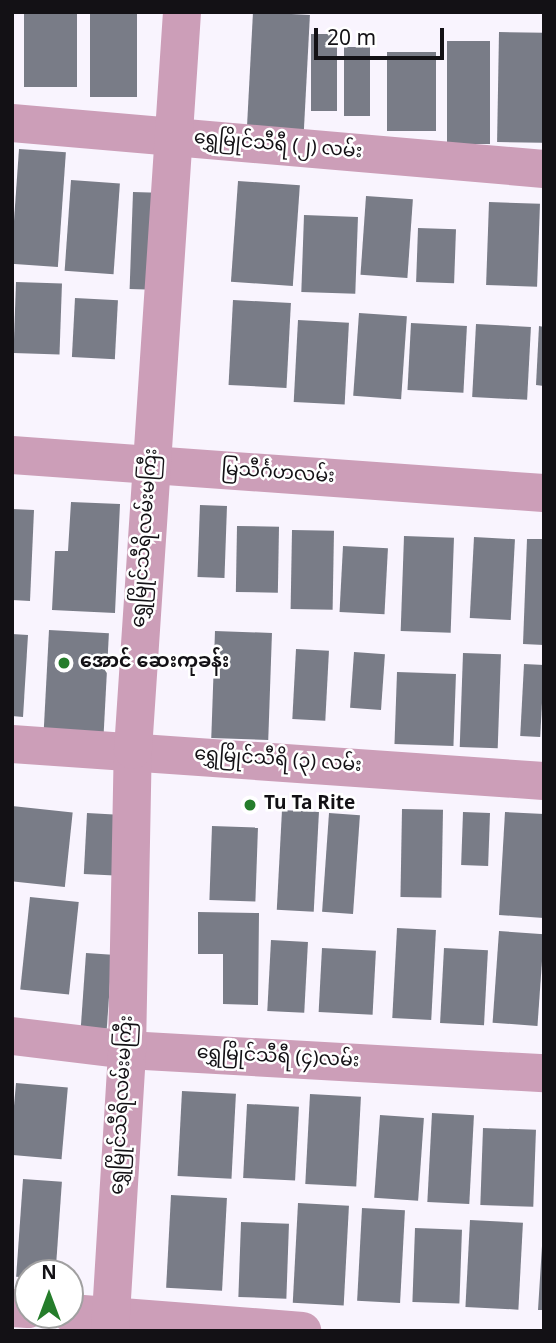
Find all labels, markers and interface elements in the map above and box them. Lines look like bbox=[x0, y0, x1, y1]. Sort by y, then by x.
scale bar bbox=[318, 14, 448, 58]
text: 20 m bbox=[327, 17, 376, 63]
street label: ရွှေမြိုင်သီရီ (၂) လမ်း bbox=[193, 127, 363, 165]
street label: ရွှေမြိုင်သီရိလမ်းမကြီး bbox=[128, 448, 164, 628]
street label: မြသီင်္ဂဟလမ်း bbox=[221, 459, 335, 489]
place label: အောင် ဆေးကုခန်း bbox=[80, 652, 229, 674]
marker: အောင် ဆေးကုခန်း bbox=[54, 653, 74, 673]
street label: ရွှေမြိုင်သီရိ (၃) လမ်း bbox=[194, 744, 362, 778]
place label: Tu Ta Rite bbox=[264, 794, 355, 816]
marker: Tu Ta Rite bbox=[242, 797, 258, 813]
street label: ရွှေမြိုင်သီရိလမ်းမကြီး bbox=[107, 1015, 139, 1195]
street label: ရွှေမြိုင်သီရီ (၄)လမ်း bbox=[196, 1042, 360, 1074]
text: N bbox=[41, 1254, 57, 1295]
north arrow bbox=[14, 1259, 84, 1329]

